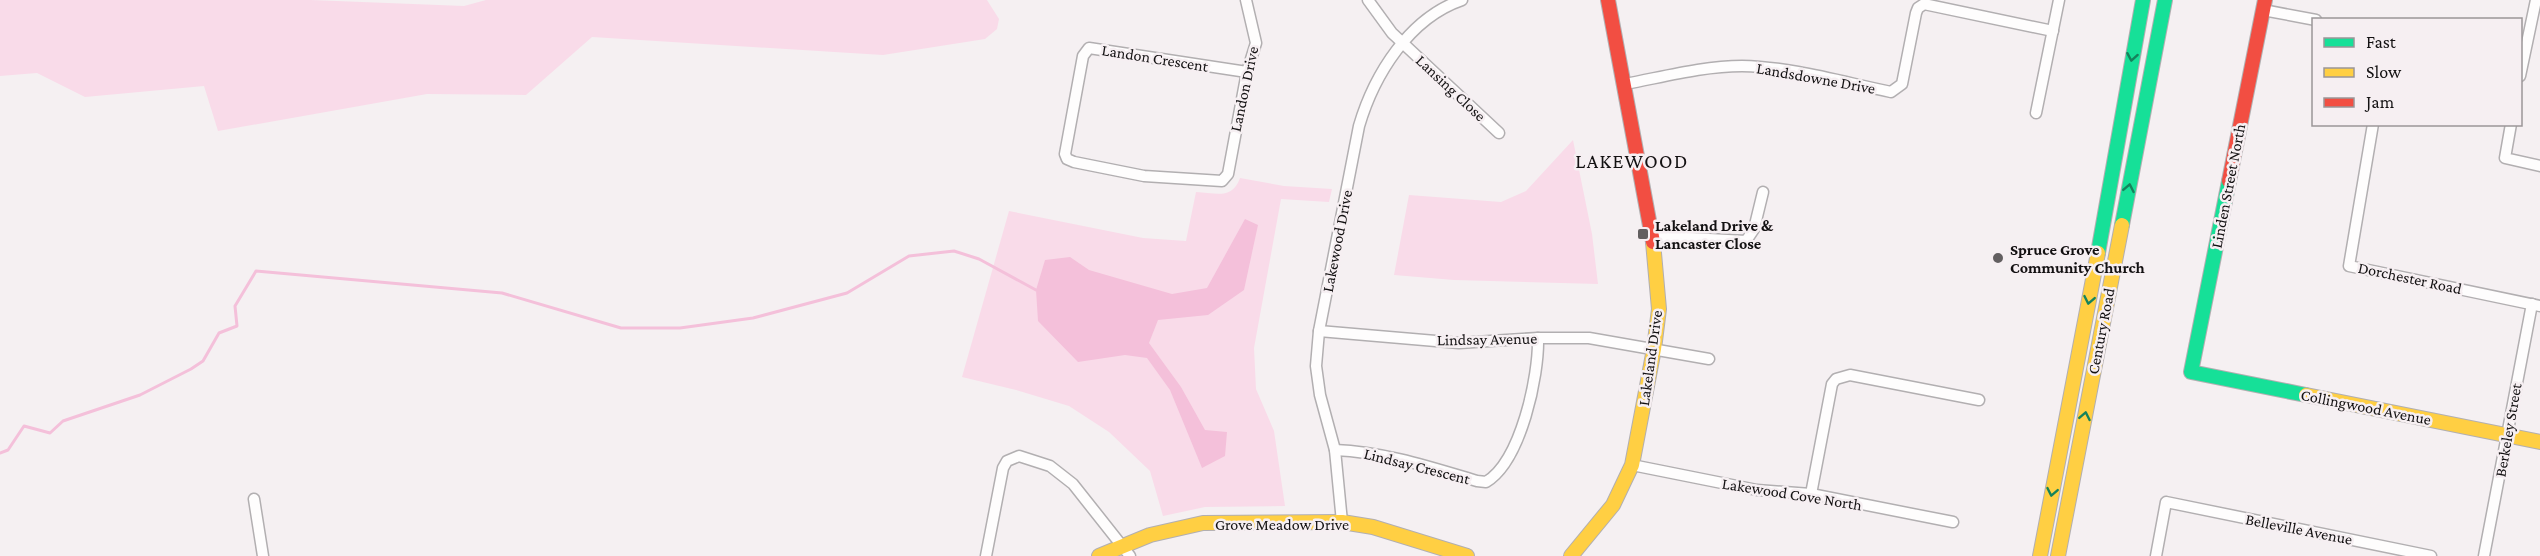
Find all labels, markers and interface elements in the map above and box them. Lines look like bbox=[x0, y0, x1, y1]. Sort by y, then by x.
legend bbox=[2312, 18, 2522, 126]
text: Fast bbox=[2366, 32, 2397, 52]
street label: Landon Crescent bbox=[1101, 41, 1210, 75]
street label: Landon Drive bbox=[1227, 45, 1261, 133]
street label: Lansing Close bbox=[1412, 52, 1489, 125]
one-way arrow bbox=[2126, 52, 2139, 62]
street label: Landsdowne Drive bbox=[1755, 59, 1877, 97]
text: Slow bbox=[2366, 62, 2402, 82]
text: Jam bbox=[2364, 92, 2395, 112]
street label: Linden Street North bbox=[2208, 122, 2248, 250]
district label: LAKEWOOD bbox=[1575, 150, 1689, 172]
one-way arrow bbox=[2122, 184, 2135, 194]
street label: Lakewood Drive bbox=[1319, 189, 1355, 293]
place label: Lakeland Drive & Lancaster Close bbox=[1655, 217, 1774, 252]
marker: Lakeland Drive & Lancaster Close bbox=[1636, 227, 1650, 241]
place label: Spruce Grove Community Church bbox=[2010, 241, 2145, 276]
marker: Spruce Grove Community Church bbox=[1991, 251, 2005, 265]
street label: Dorchester Road bbox=[2357, 259, 2464, 297]
street label: Century Road bbox=[2084, 286, 2119, 376]
one-way arrow bbox=[2083, 295, 2096, 305]
street label: Lakeland Drive bbox=[1635, 309, 1665, 407]
street label: Lindsay Avenue bbox=[1437, 330, 1537, 349]
street label: Berkeley Street bbox=[2491, 381, 2526, 478]
street label: Collingwood Avenue bbox=[2299, 386, 2433, 429]
one-way arrow bbox=[2078, 411, 2091, 421]
street label: Lindsay Crescent bbox=[1362, 445, 1472, 489]
street label: Lakewood Cove North bbox=[1721, 475, 1864, 514]
one-way arrow bbox=[2046, 486, 2059, 496]
street label: Belleville Avenue bbox=[2244, 510, 2354, 548]
street label: Grove Meadow Drive bbox=[1215, 516, 1349, 533]

